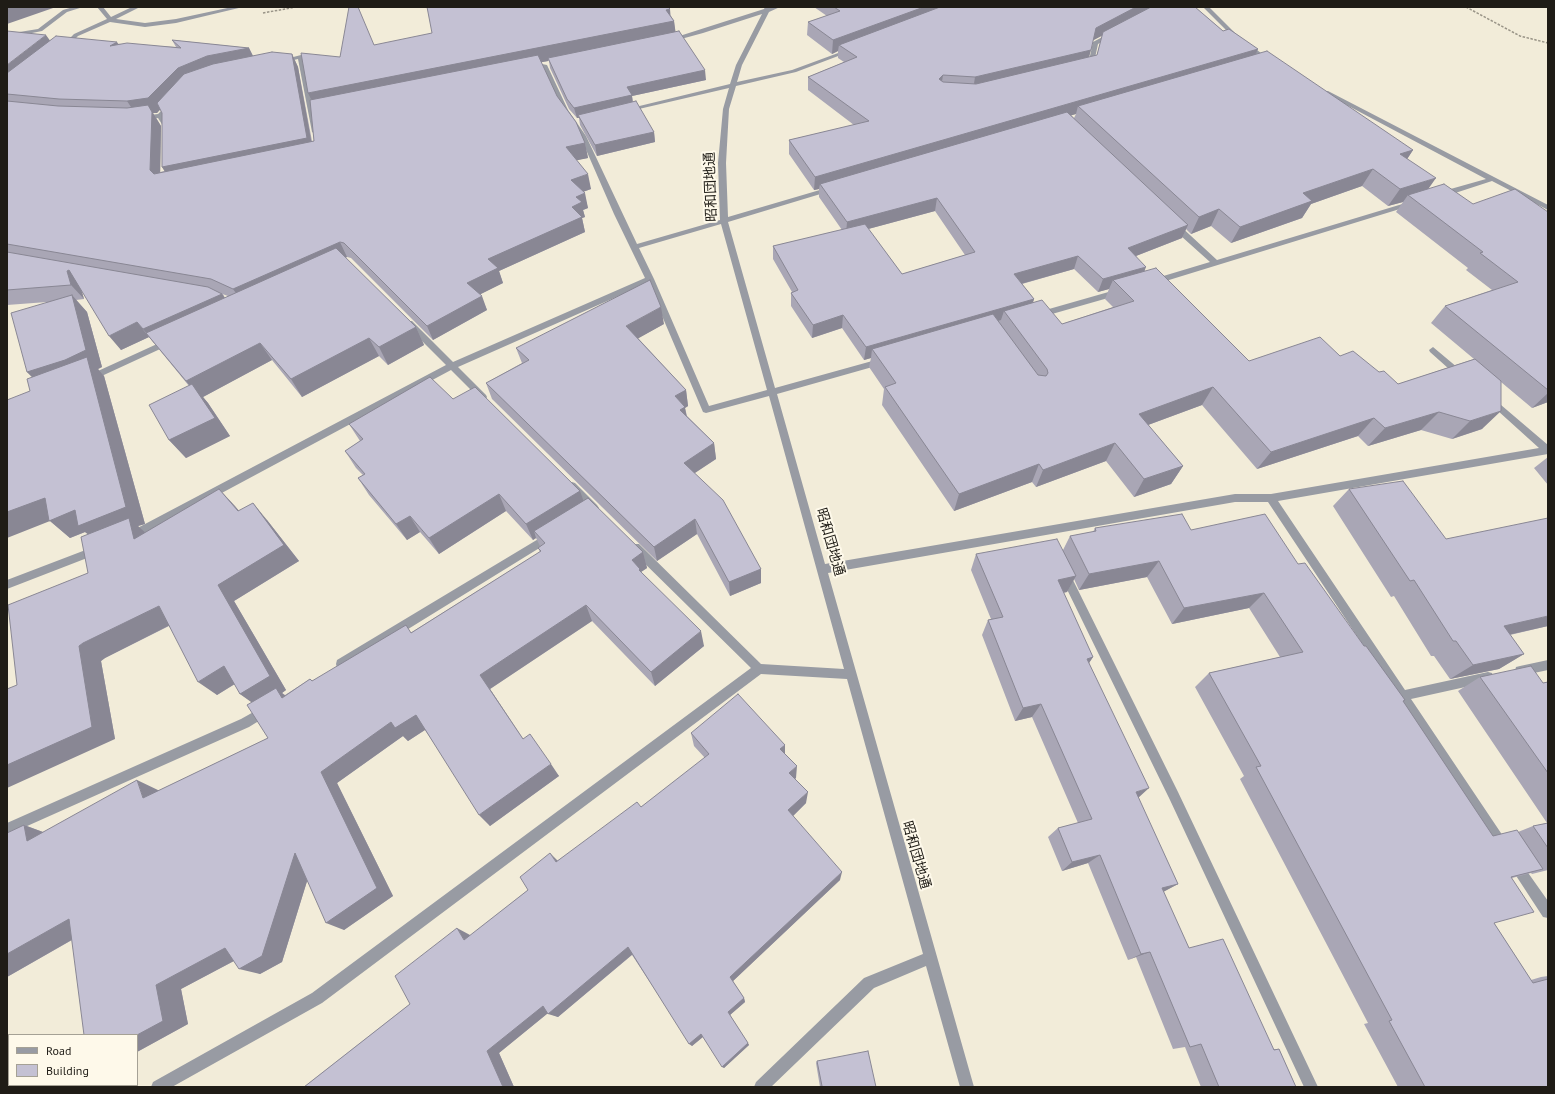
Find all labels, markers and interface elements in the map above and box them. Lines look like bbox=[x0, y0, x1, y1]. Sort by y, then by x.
street label: 昭和団地通 bbox=[701, 152, 721, 222]
street label: 昭和団地通 bbox=[812, 506, 848, 578]
street label: 昭和団地通 bbox=[898, 819, 934, 891]
legend bbox=[8, 1034, 138, 1086]
text: Road bbox=[46, 1043, 71, 1058]
text: Building bbox=[46, 1063, 89, 1078]

